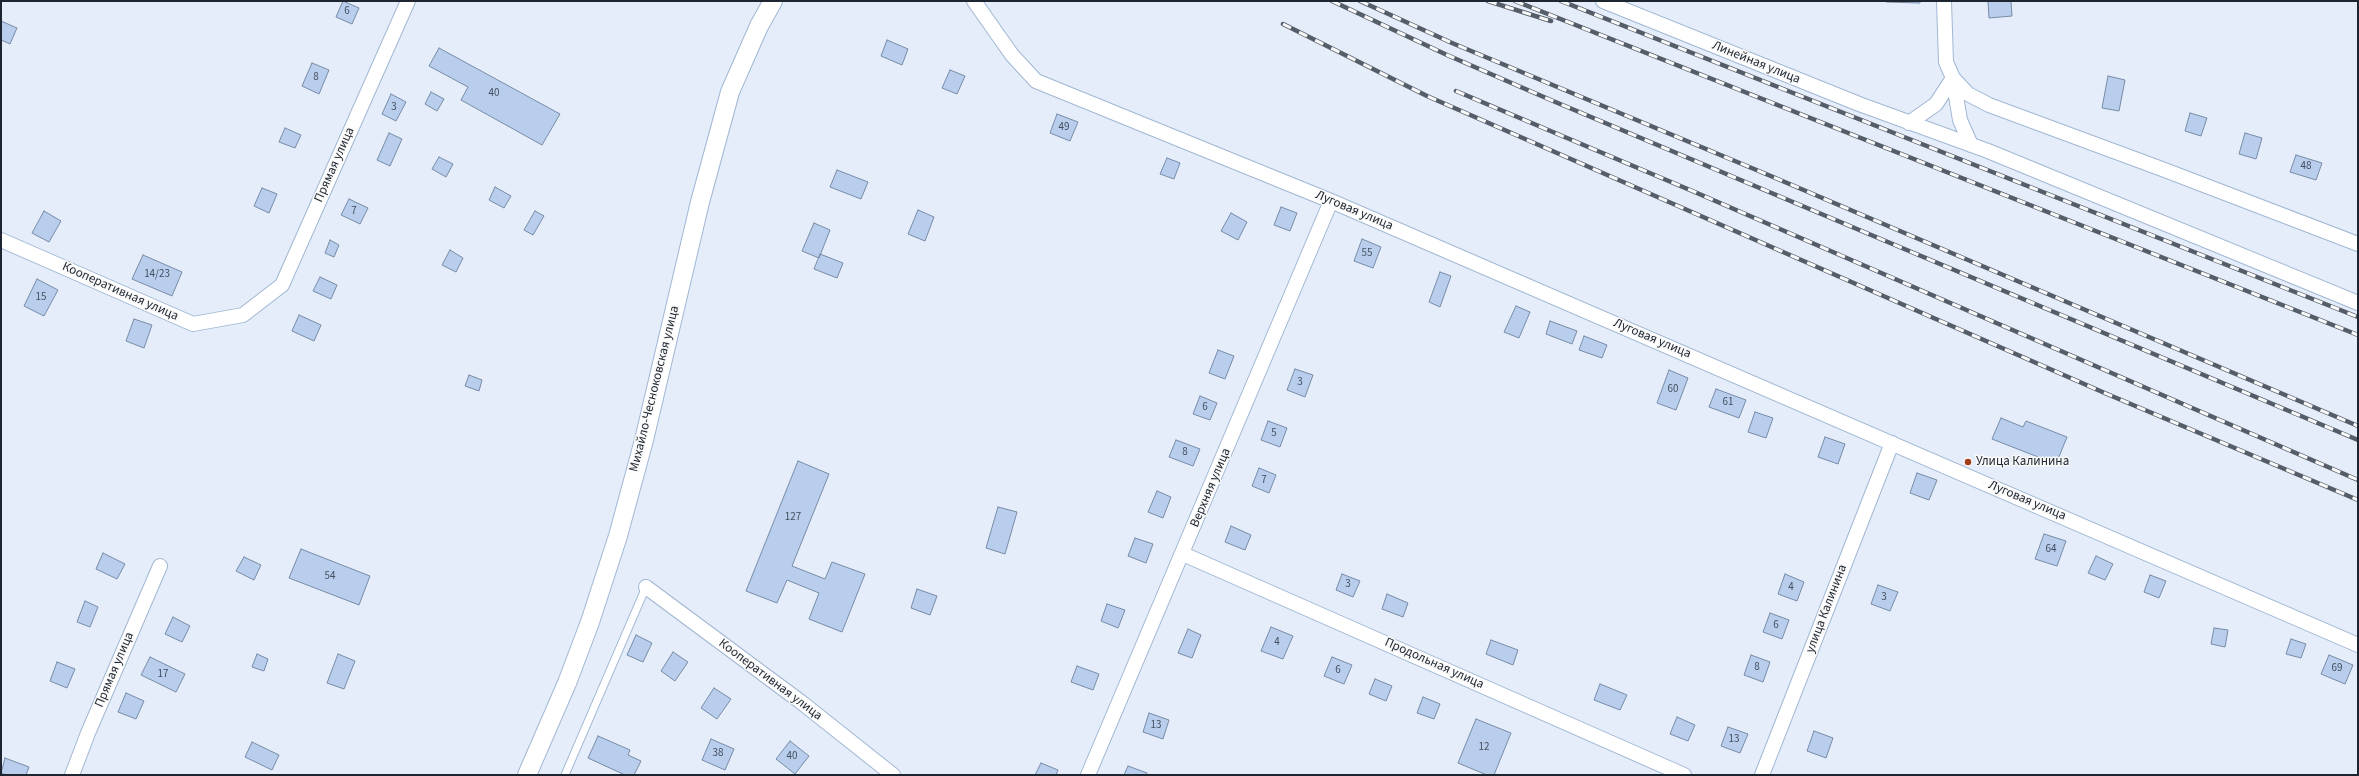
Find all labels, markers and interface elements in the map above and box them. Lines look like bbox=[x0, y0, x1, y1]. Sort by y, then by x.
house number: 6 bbox=[344, 5, 350, 19]
street label: Линейная улица bbox=[1710, 38, 1802, 88]
house number: 8 bbox=[313, 71, 319, 85]
house number: 40 bbox=[489, 87, 499, 101]
house number: 3 bbox=[391, 101, 397, 115]
house number: 49 bbox=[1059, 121, 1069, 135]
street label: Прямая улица bbox=[312, 125, 358, 205]
house number: 48 bbox=[2301, 160, 2311, 174]
street label: Луговая улица bbox=[1313, 188, 1395, 234]
house number: 7 bbox=[351, 205, 357, 219]
house number: 55 bbox=[1362, 247, 1372, 261]
street label: Кооперативная улица bbox=[59, 259, 181, 325]
house number: 14/23 bbox=[144, 268, 170, 282]
house number: 15 bbox=[36, 291, 46, 305]
street label: Михайло-Чесноковская улица bbox=[627, 304, 683, 474]
street label: Луговая улица bbox=[1611, 316, 1693, 362]
house number: 3 bbox=[1297, 376, 1303, 390]
house number: 60 bbox=[1668, 383, 1678, 397]
house number: 61 bbox=[1723, 396, 1733, 410]
house number: 6 bbox=[1202, 401, 1208, 415]
house number: 5 bbox=[1271, 427, 1277, 441]
house number: 8 bbox=[1182, 446, 1188, 460]
street label: Верхняя улица bbox=[1187, 446, 1235, 530]
place label: Улица Калинина bbox=[1976, 454, 2069, 470]
marker: Улица Калинина bbox=[1963, 457, 1973, 467]
house number: 7 bbox=[1261, 474, 1267, 488]
street label: Луговая улица bbox=[1986, 478, 2068, 524]
house number: 127 bbox=[785, 511, 801, 525]
house number: 64 bbox=[2046, 543, 2056, 557]
street label: улица Калинина bbox=[1803, 563, 1851, 655]
house number: 54 bbox=[325, 570, 335, 584]
house number: 3 bbox=[1345, 578, 1351, 592]
house number: 4 bbox=[1788, 581, 1794, 595]
house number: 3 bbox=[1881, 591, 1887, 605]
house number: 6 bbox=[1773, 619, 1779, 633]
street label: Прямая улица bbox=[92, 630, 138, 710]
street label: Продольная улица bbox=[1382, 635, 1486, 693]
street label: Кооперативная улица bbox=[715, 636, 825, 724]
house number: 4 bbox=[1274, 636, 1280, 650]
house number: 8 bbox=[1754, 661, 1760, 675]
house number: 69 bbox=[2332, 662, 2342, 676]
house number: 6 bbox=[1335, 664, 1341, 678]
house number: 17 bbox=[158, 668, 168, 682]
house number: 13 bbox=[1151, 719, 1161, 733]
house number: 13 bbox=[1729, 733, 1739, 747]
house number: 12 bbox=[1479, 741, 1489, 755]
house number: 38 bbox=[713, 747, 723, 761]
house number: 40 bbox=[787, 750, 797, 764]

